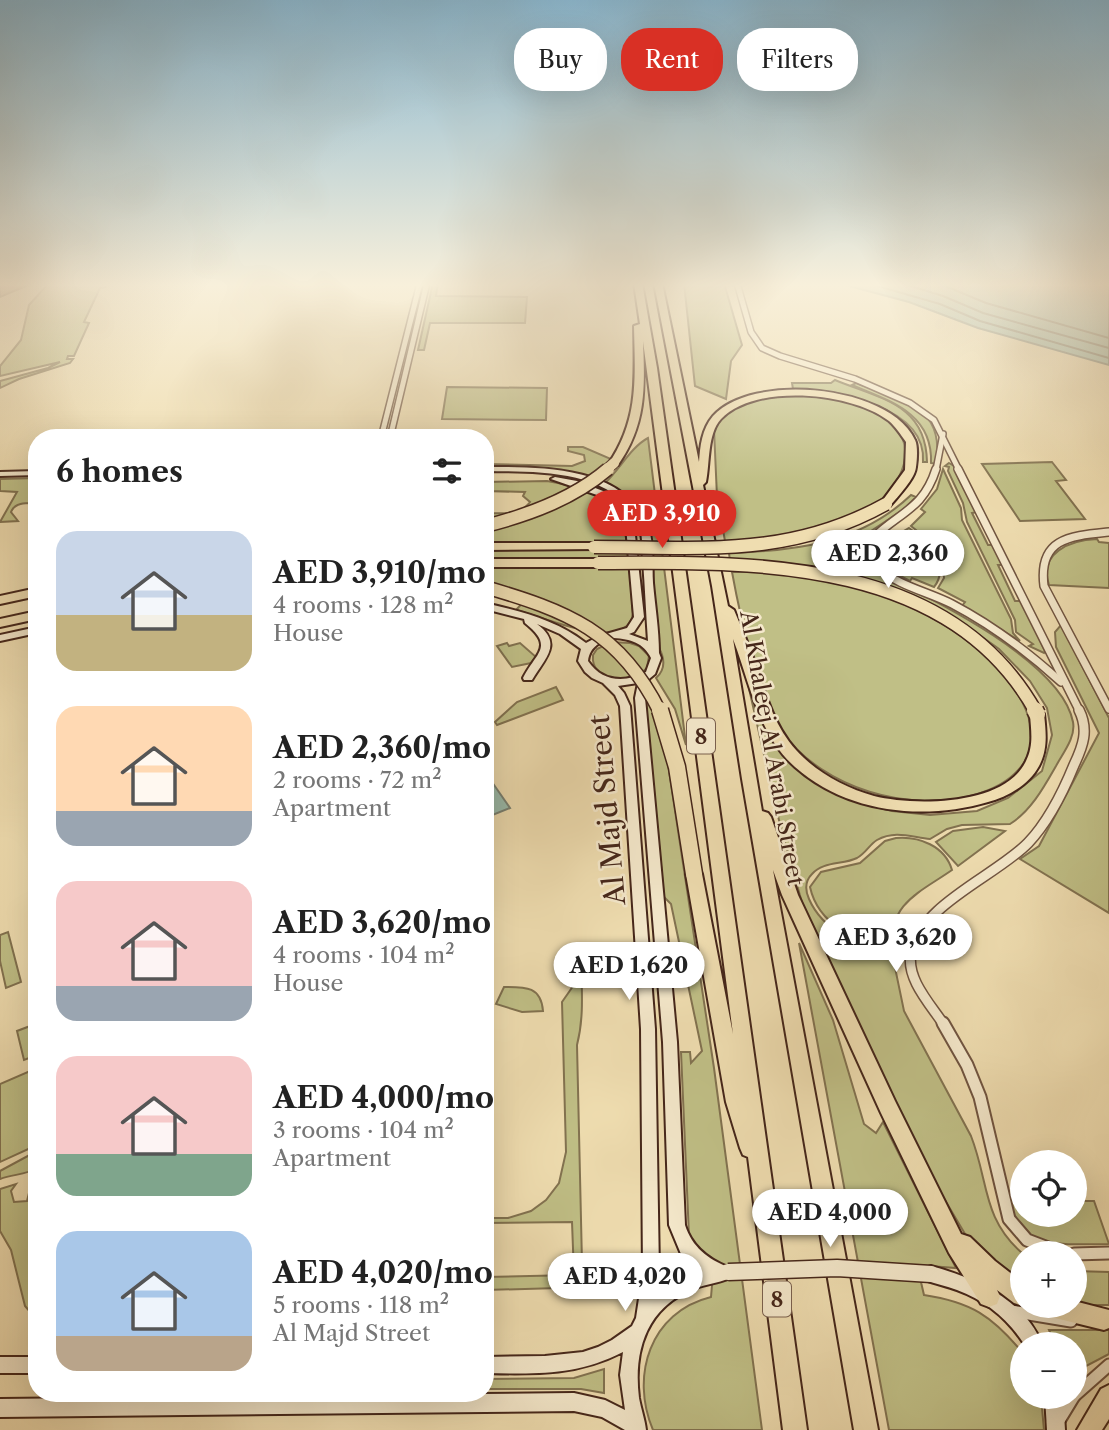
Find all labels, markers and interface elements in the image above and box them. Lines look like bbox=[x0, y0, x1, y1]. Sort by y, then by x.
chip: Buy bbox=[514, 28, 607, 91]
chip: Rent bbox=[621, 28, 723, 91]
chip: Filters bbox=[737, 28, 858, 91]
icon: filters bbox=[428, 452, 466, 490]
text: 6 homes bbox=[56, 453, 183, 490]
pin: AED 3,910 bbox=[582, 490, 742, 550]
text: AED 3,910 bbox=[603, 499, 721, 527]
pin: AED 2,360 bbox=[808, 530, 968, 590]
text: AED 2,360 bbox=[827, 539, 949, 567]
text: AED 3,910/mo bbox=[273, 554, 486, 591]
icon: home bbox=[112, 559, 196, 643]
text: 4 rooms · 128 m² bbox=[273, 591, 454, 619]
street label: Al Khaleej Al Arabi Street bbox=[734, 607, 810, 888]
text: House bbox=[273, 619, 343, 647]
street label: Al Majd Street bbox=[582, 713, 632, 908]
road number: 8 bbox=[687, 718, 715, 754]
text: AED 2,360/mo bbox=[273, 729, 491, 766]
icon: home bbox=[112, 734, 196, 818]
text: 2 rooms · 72 m² bbox=[273, 766, 442, 794]
text: Apartment bbox=[273, 794, 391, 822]
text: AED 3,620/mo bbox=[273, 904, 491, 941]
icon: home bbox=[112, 909, 196, 993]
pin: AED 3,620 bbox=[816, 914, 976, 974]
text: AED 3,620 bbox=[835, 923, 957, 951]
text: 4 rooms · 104 m² bbox=[273, 941, 455, 969]
pin: AED 1,620 bbox=[549, 942, 709, 1002]
text: AED 1,620 bbox=[570, 951, 688, 979]
text: House bbox=[273, 969, 343, 997]
text: AED 4,000/mo bbox=[273, 1079, 494, 1116]
icon: home bbox=[112, 1084, 196, 1168]
text: 3 rooms · 104 m² bbox=[273, 1116, 454, 1144]
text: Apartment bbox=[273, 1144, 391, 1172]
map controls bbox=[1010, 1150, 1087, 1409]
button: locate bbox=[1010, 1150, 1087, 1227]
pin: AED 4,000 bbox=[750, 1190, 910, 1249]
text: AED 4,000 bbox=[768, 1198, 892, 1226]
button: + bbox=[1010, 1241, 1087, 1318]
text: AED 4,020/mo bbox=[273, 1254, 493, 1291]
pin: AED 4,020 bbox=[545, 1254, 705, 1313]
icon: home bbox=[112, 1259, 196, 1343]
text: AED 4,020 bbox=[564, 1262, 686, 1290]
road number: 8 bbox=[763, 1282, 791, 1316]
text: 5 rooms · 118 m² bbox=[273, 1291, 449, 1319]
text: Al Majd Street bbox=[273, 1319, 430, 1347]
button: − bbox=[1010, 1332, 1087, 1409]

